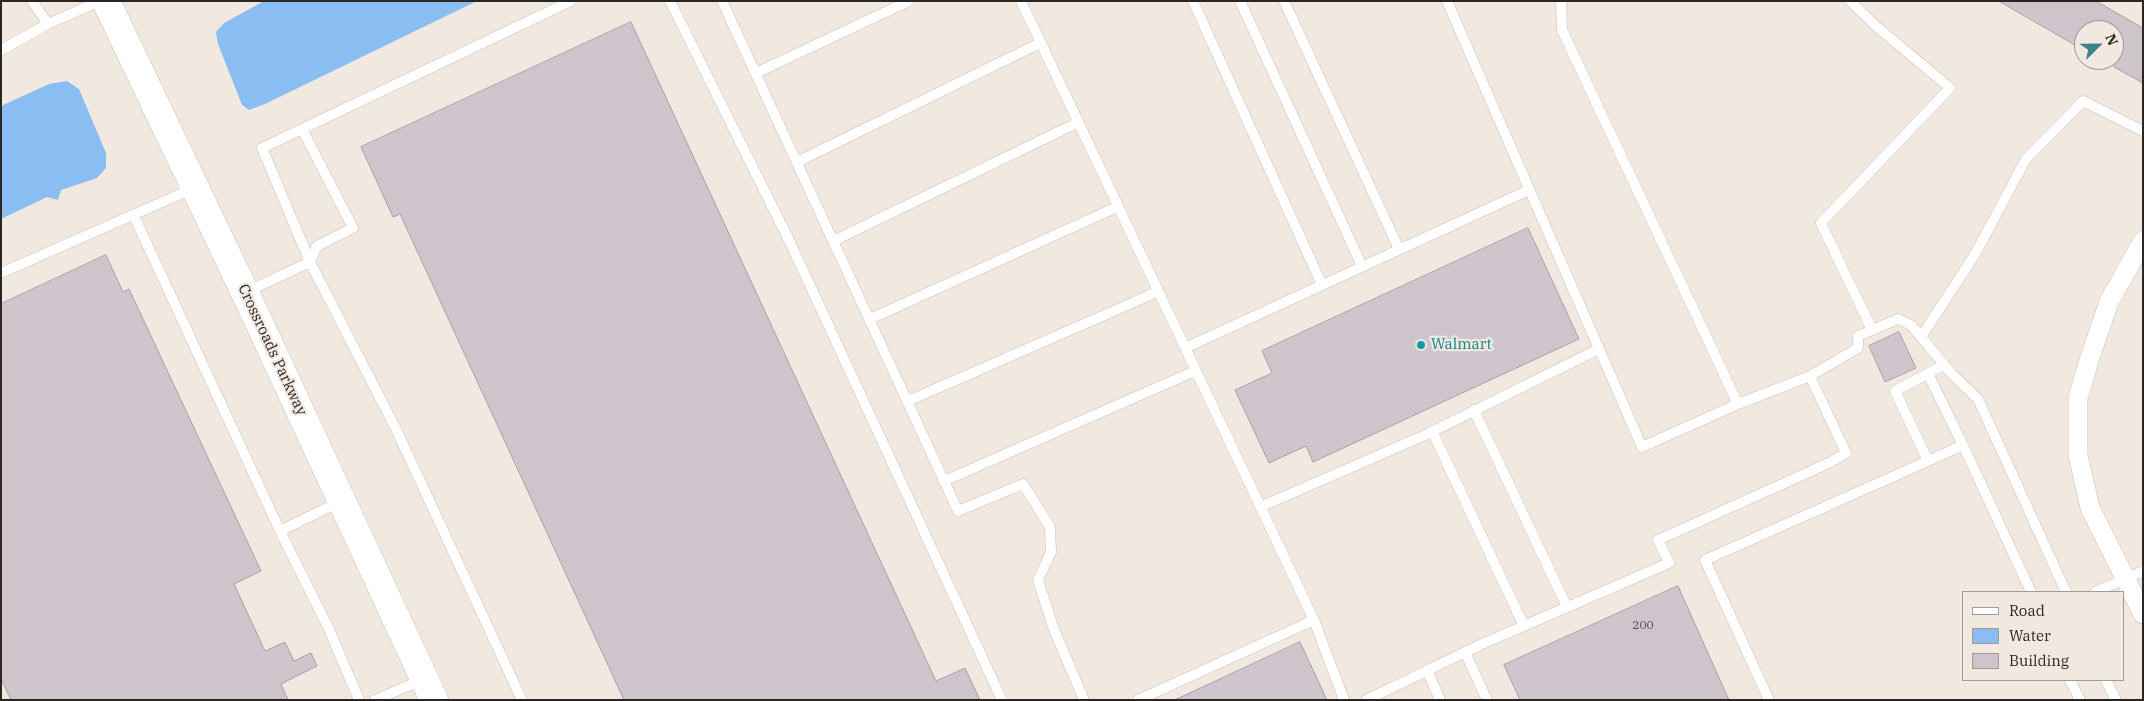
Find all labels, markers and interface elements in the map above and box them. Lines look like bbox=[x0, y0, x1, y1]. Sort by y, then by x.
north arrow bbox=[2074, 20, 2124, 70]
text: N bbox=[2101, 31, 2122, 48]
street label: Crossroads Parkway bbox=[234, 281, 310, 419]
place label: Walmart bbox=[1431, 336, 1492, 354]
marker: Walmart bbox=[1415, 339, 1427, 351]
legend bbox=[1962, 591, 2124, 681]
text: Road bbox=[2009, 601, 2045, 620]
house number: 200 bbox=[1632, 619, 1654, 633]
text: Water bbox=[2009, 626, 2051, 645]
text: Building bbox=[2009, 651, 2069, 670]

